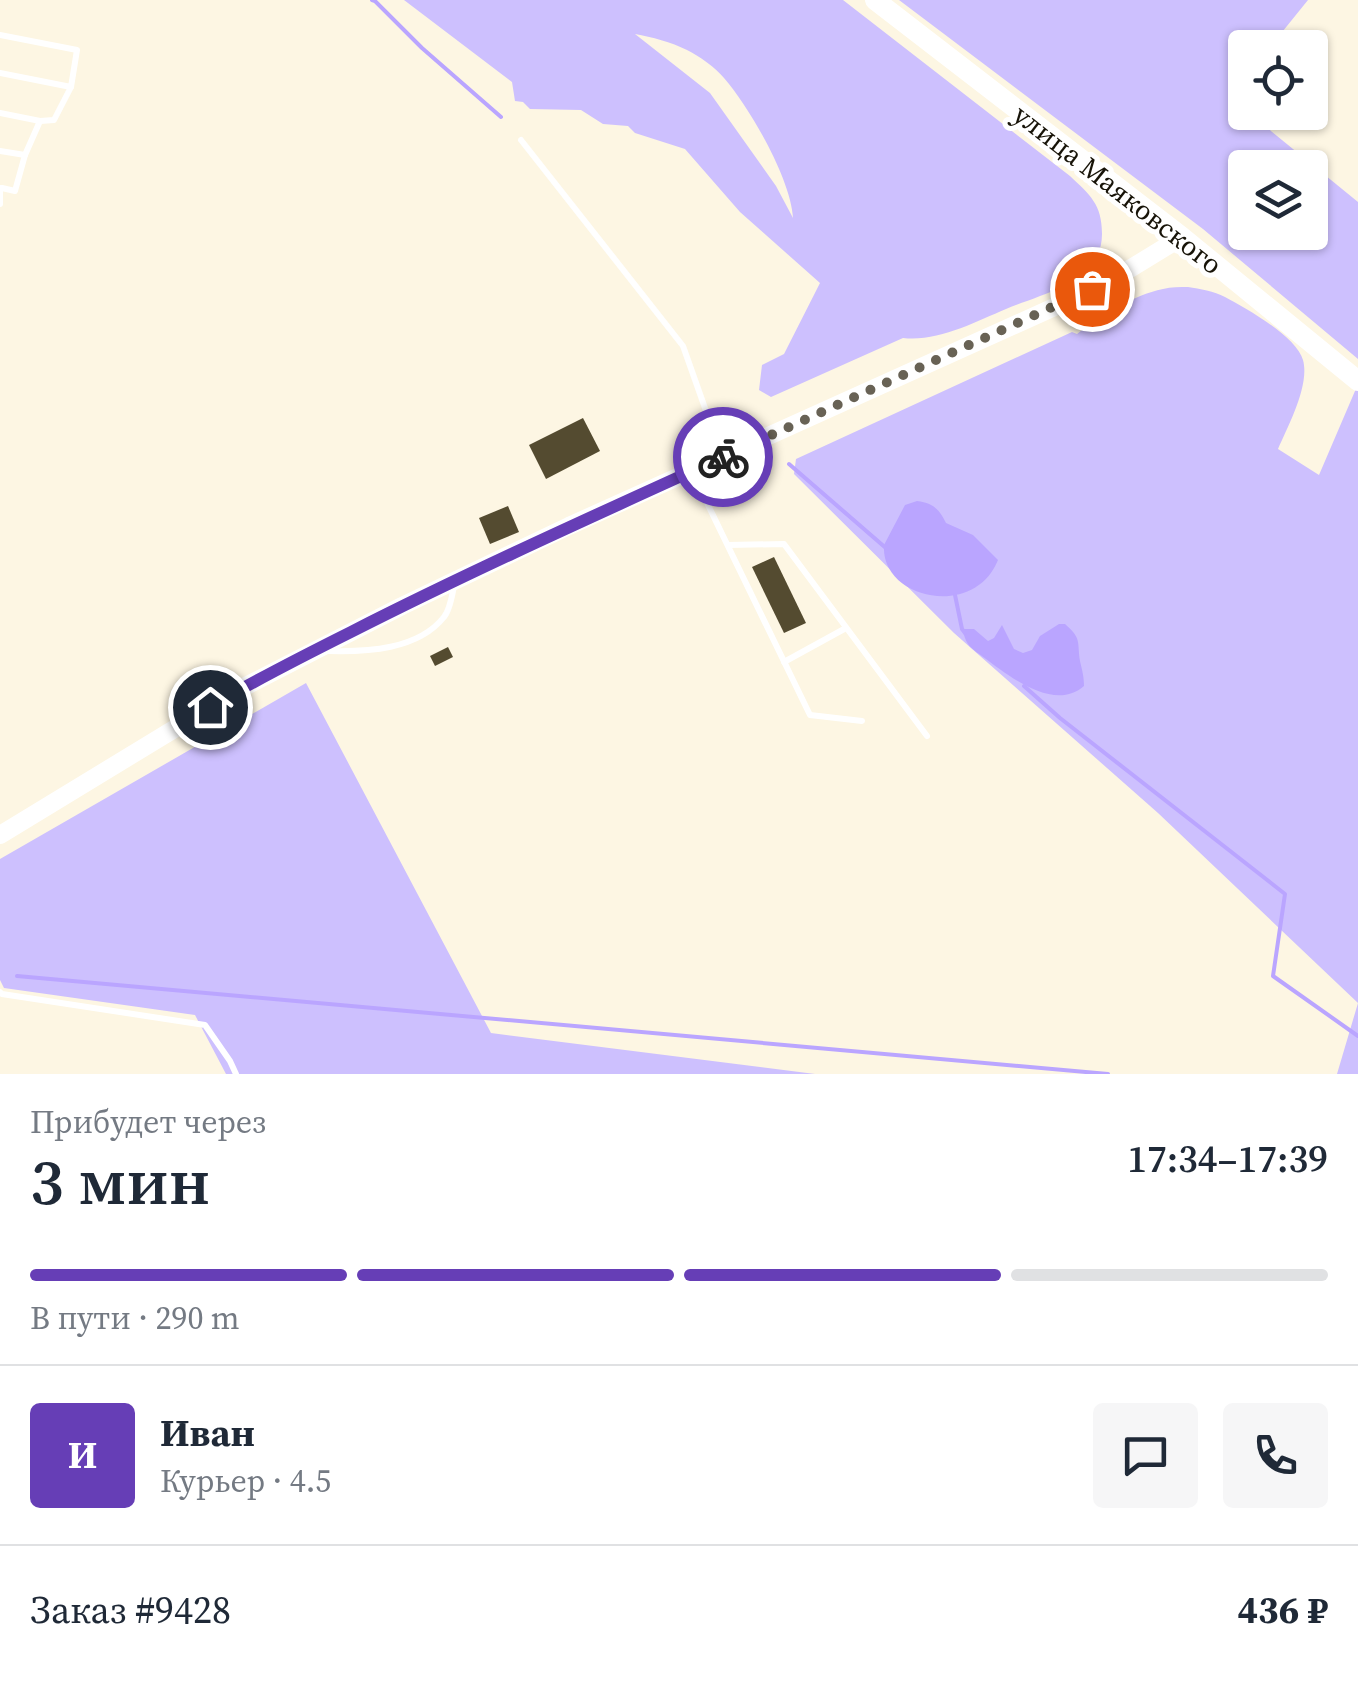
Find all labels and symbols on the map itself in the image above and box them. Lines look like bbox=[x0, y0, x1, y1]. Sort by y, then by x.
street label: улица Маяковского bbox=[1006, 95, 1230, 283]
pin bbox=[1050, 247, 1135, 332]
courier bbox=[673, 407, 773, 507]
pin bbox=[168, 665, 253, 750]

